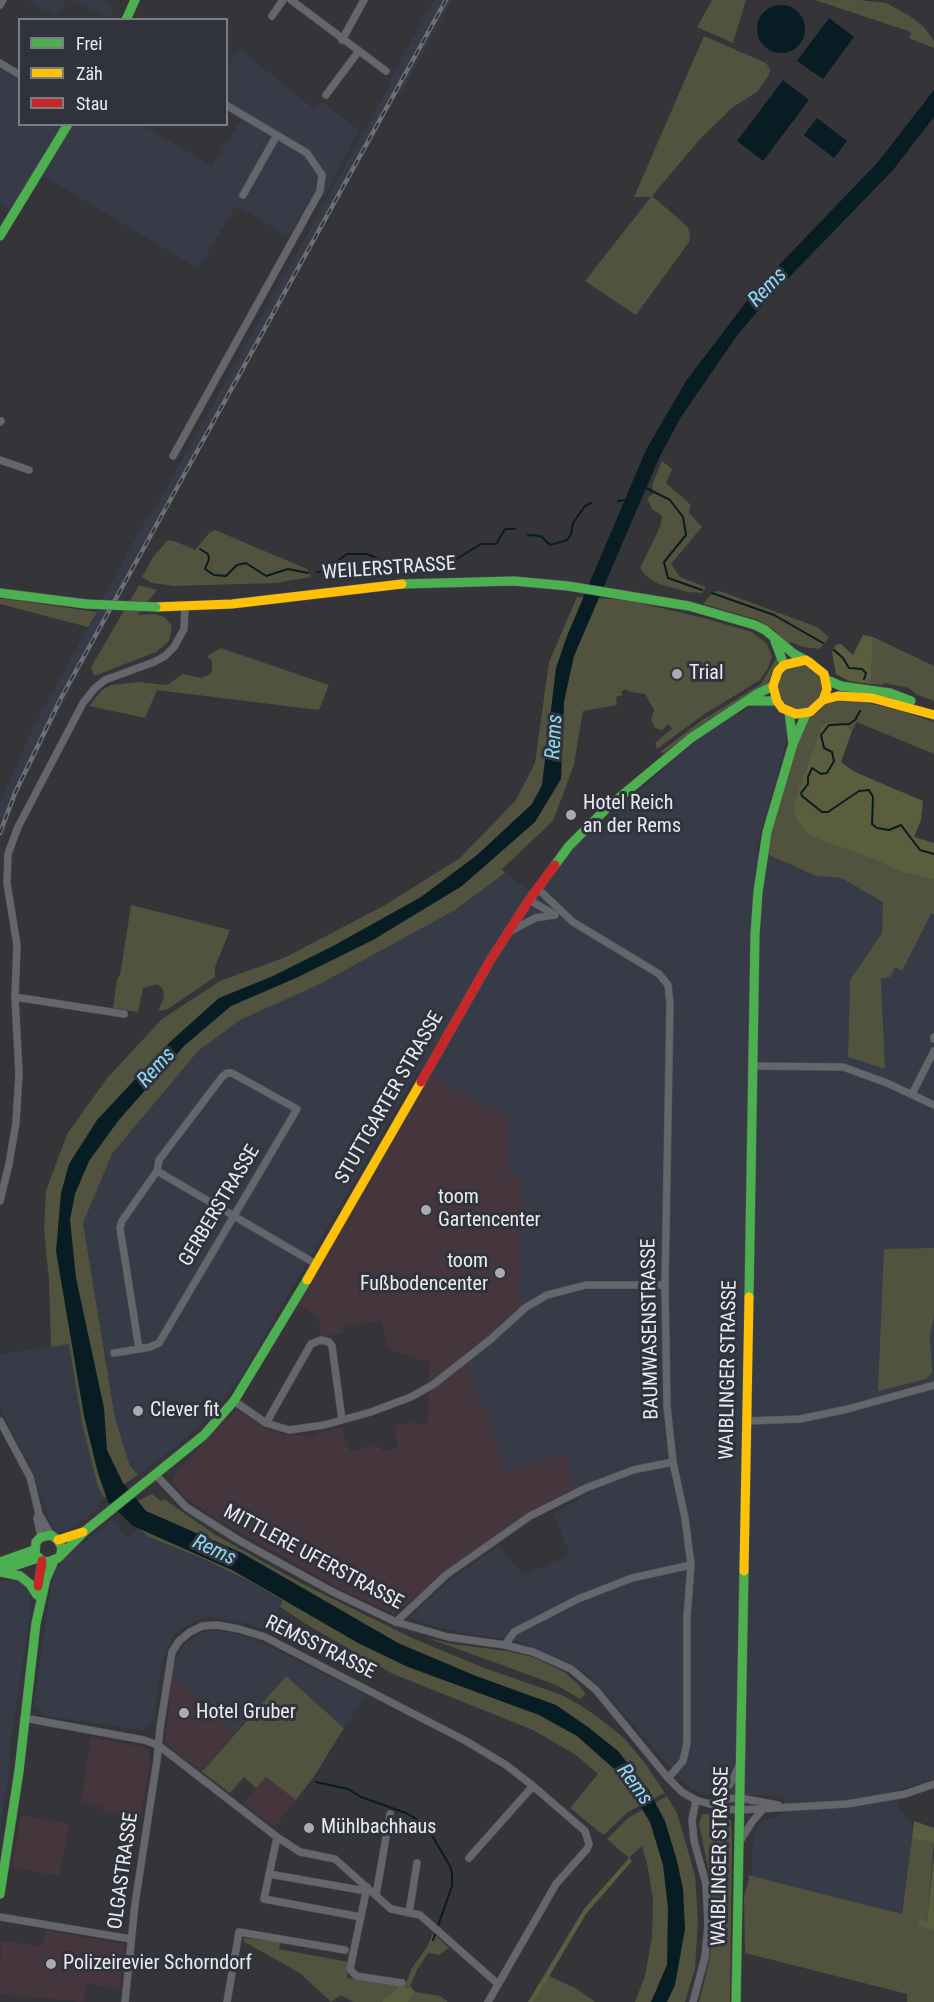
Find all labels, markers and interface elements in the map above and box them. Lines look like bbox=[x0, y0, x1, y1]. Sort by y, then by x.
legend bbox=[18, 18, 228, 126]
text: Frei bbox=[76, 33, 102, 54]
text: Zäh bbox=[76, 63, 103, 84]
text: Stau bbox=[76, 93, 108, 114]
water label: Rems bbox=[743, 263, 793, 313]
street label: WEILERSTRASSE bbox=[321, 552, 457, 586]
place label: Trial bbox=[689, 662, 724, 686]
marker: Trial bbox=[670, 667, 684, 681]
water label: Rems bbox=[541, 714, 569, 760]
place label: Hotel Reich an der Rems bbox=[583, 792, 681, 839]
marker: Hotel Reich an der Rems bbox=[564, 808, 578, 822]
street label: STUTTGARTER STRASSE bbox=[331, 1008, 449, 1188]
water label: Rems bbox=[133, 1043, 181, 1093]
street label: GERBERSTRASSE bbox=[174, 1141, 266, 1271]
place label: toom Gartencenter bbox=[438, 1186, 541, 1233]
marker: toom Gartencenter bbox=[419, 1203, 433, 1217]
street label: BAUMWASENSTRASSE bbox=[637, 1238, 665, 1420]
place label: toom Fußbodencenter bbox=[360, 1250, 488, 1297]
marker: toom Fußbodencenter bbox=[493, 1266, 507, 1280]
street label: WAIBLINGER STRASSE bbox=[715, 1280, 743, 1460]
place label: Clever fit bbox=[150, 1399, 219, 1423]
marker: Clever fit bbox=[131, 1404, 145, 1418]
street label: MITTLERE UFERSTRASSE bbox=[219, 1500, 407, 1616]
water label: Rems bbox=[188, 1530, 240, 1572]
street label: REMSSTRASSE bbox=[261, 1611, 379, 1685]
place label: Hotel Gruber bbox=[196, 1701, 296, 1725]
marker: Hotel Gruber bbox=[177, 1706, 191, 1720]
water label: Rems bbox=[611, 1759, 657, 1811]
street label: WAIBLINGER STRASSE bbox=[707, 1766, 735, 1946]
street label: OLGASTRASSE bbox=[104, 1811, 144, 1931]
place label: Mühlbachhaus bbox=[321, 1816, 436, 1840]
marker: Mühlbachhaus bbox=[302, 1821, 316, 1835]
place label: Polizeirevier Schorndorf bbox=[63, 1952, 252, 1976]
marker: Polizeirevier Schorndorf bbox=[44, 1957, 58, 1971]

